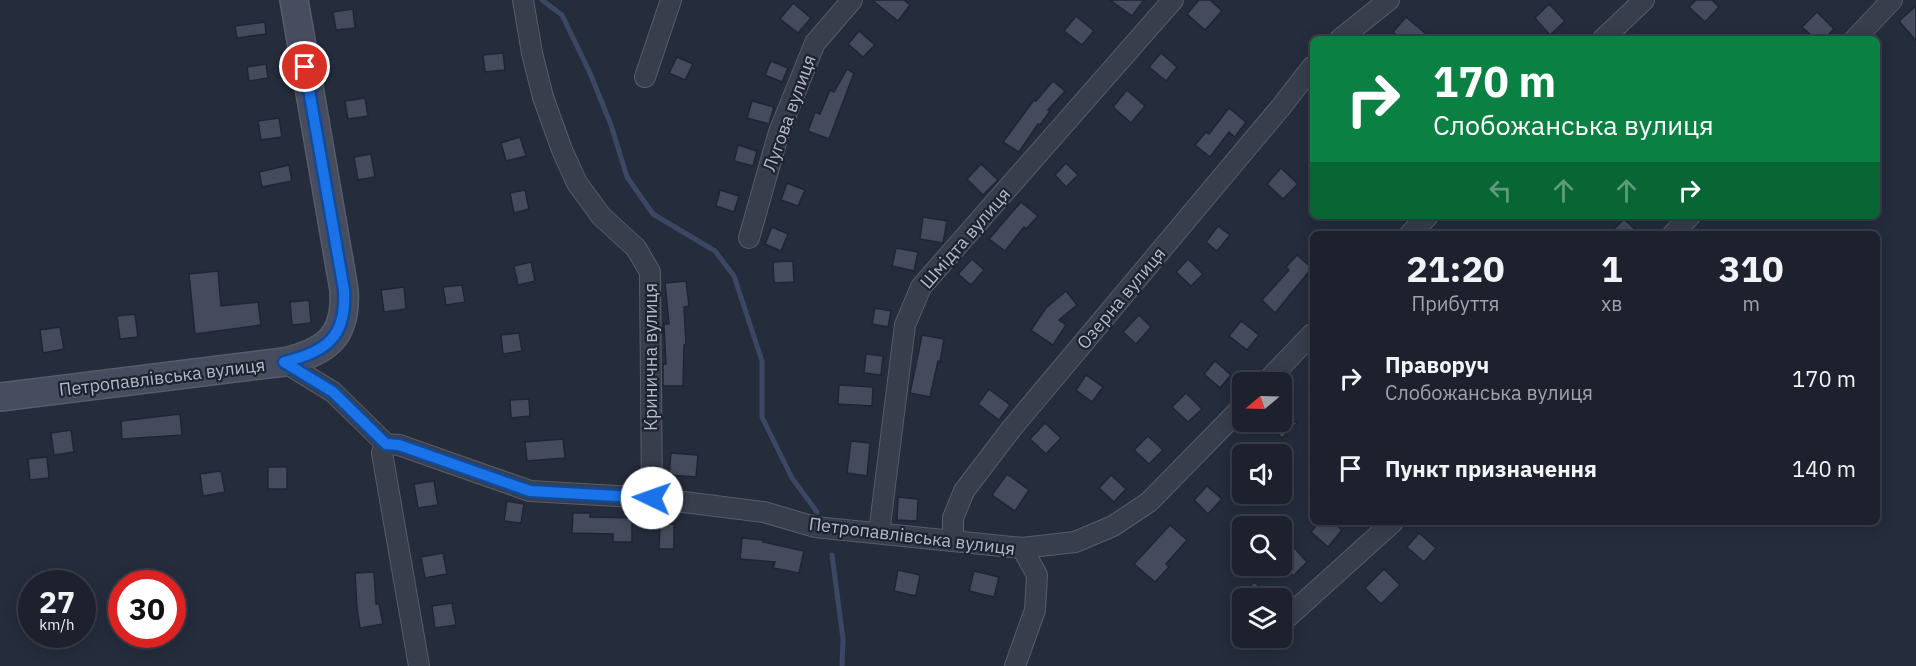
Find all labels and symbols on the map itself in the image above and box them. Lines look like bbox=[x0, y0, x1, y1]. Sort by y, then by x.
pin bbox=[279, 41, 330, 92]
street label: Лугова вулиця bbox=[757, 52, 821, 174]
street label: Шмідта вулиця bbox=[915, 183, 1015, 293]
street label: Озерна вулиця bbox=[1072, 242, 1170, 354]
street label: Кринична вулиця bbox=[639, 283, 662, 431]
street label: Петропавлівська вулиця bbox=[58, 353, 266, 401]
north arrow bbox=[1232, 372, 1292, 432]
position arrow bbox=[620, 466, 684, 530]
street label: Петропавлівська вулиця bbox=[808, 512, 1016, 560]
speed limit sign: 30 bbox=[108, 570, 186, 648]

